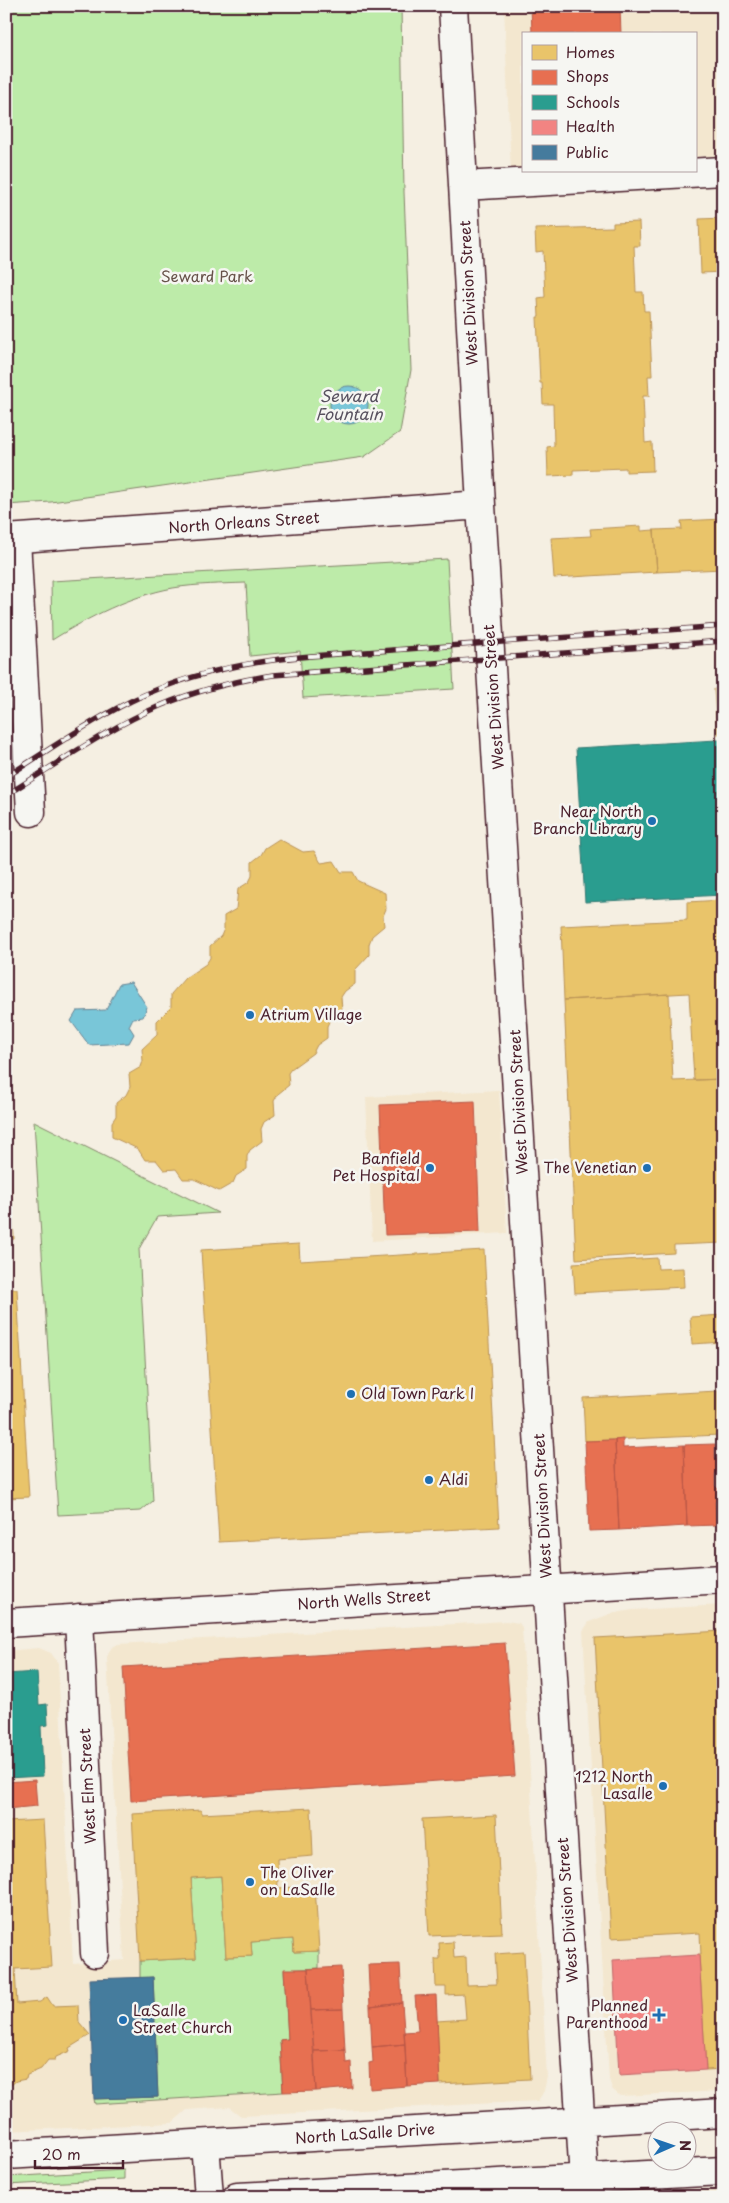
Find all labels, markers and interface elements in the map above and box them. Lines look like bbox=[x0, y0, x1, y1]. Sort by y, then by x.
legend bbox=[522, 32, 696, 172]
text: Homes bbox=[566, 40, 615, 63]
text: Shops bbox=[566, 64, 609, 87]
text: Schools bbox=[566, 90, 620, 113]
text: Health bbox=[566, 114, 615, 137]
text: Public bbox=[566, 140, 609, 163]
street label: West Division Street bbox=[452, 220, 483, 366]
park label: Seward Park bbox=[161, 264, 253, 287]
water label: Seward Fountain bbox=[315, 383, 384, 425]
street label: North Orleans Street bbox=[168, 505, 320, 538]
street label: West Division Street bbox=[476, 624, 509, 770]
place label: Near North Branch Library bbox=[533, 799, 642, 839]
marker: Near North Branch Library bbox=[646, 815, 658, 827]
place label: Atrium Village bbox=[260, 1002, 362, 1025]
marker: Atrium Village bbox=[244, 1009, 256, 1021]
street label: West Division Street bbox=[502, 1029, 533, 1175]
place label: Banfield Pet Hospital bbox=[332, 1146, 420, 1186]
place label: The Venetian bbox=[543, 1155, 637, 1178]
marker: Banfield Pet Hospital bbox=[424, 1162, 436, 1174]
marker: The Venetian bbox=[641, 1162, 653, 1174]
place label: Old Town Park I bbox=[361, 1381, 474, 1404]
marker: Old Town Park I bbox=[345, 1388, 357, 1400]
street label: West Division Street bbox=[526, 1433, 557, 1579]
place label: Aldi bbox=[439, 1467, 468, 1490]
marker: Aldi bbox=[423, 1474, 435, 1486]
street label: North Wells Street bbox=[297, 1582, 431, 1615]
street label: West Elm Street bbox=[72, 1728, 101, 1845]
place label: 1212 North Lasalle bbox=[575, 1764, 653, 1804]
marker: 1212 North Lasalle bbox=[657, 1780, 669, 1792]
street label: West Division Street bbox=[550, 1837, 583, 1983]
place label: The Oliver on LaSalle bbox=[260, 1860, 335, 1900]
marker: The Oliver on LaSalle bbox=[244, 1876, 256, 1888]
place label: Planned Parenthood bbox=[566, 1993, 648, 2033]
place label: LaSalle Street Church bbox=[133, 1998, 232, 2038]
marker: Planned Parenthood bbox=[652, 2008, 666, 2022]
marker: LaSalle Street Church bbox=[117, 2014, 129, 2026]
street label: North LaSalle Drive bbox=[294, 2116, 435, 2149]
north arrow bbox=[646, 2120, 696, 2170]
scale bar bbox=[35, 2138, 122, 2170]
text: N bbox=[675, 2140, 696, 2151]
text: 20 m bbox=[42, 2142, 81, 2165]

